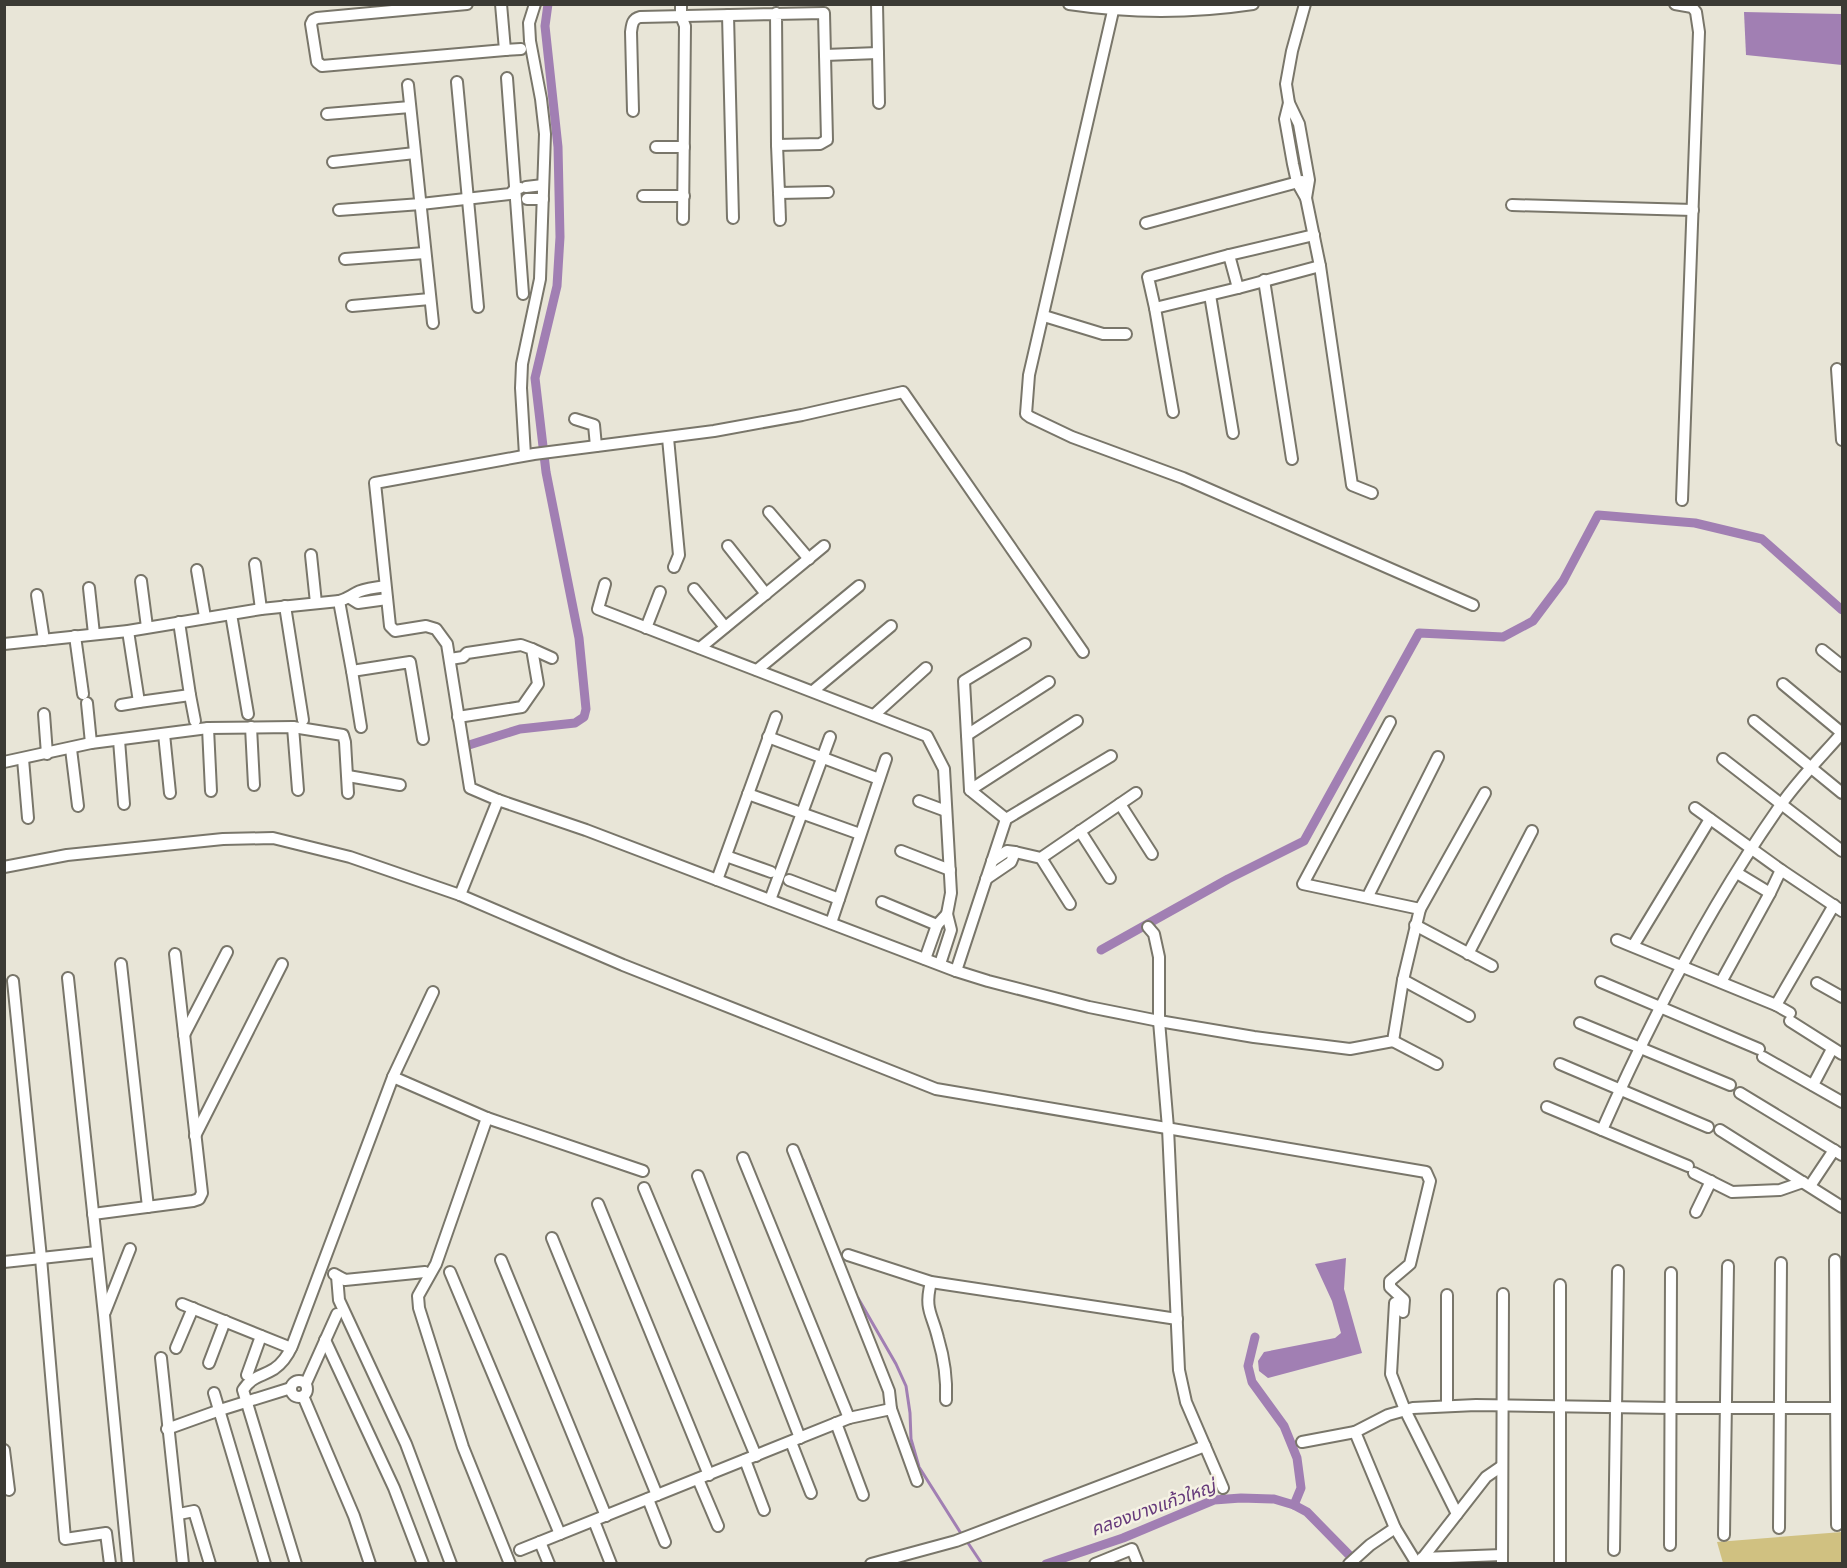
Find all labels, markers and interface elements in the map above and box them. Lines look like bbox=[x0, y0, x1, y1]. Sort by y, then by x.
water label: คลองบางแก้วใหญ่ bbox=[1088, 1474, 1221, 1541]

